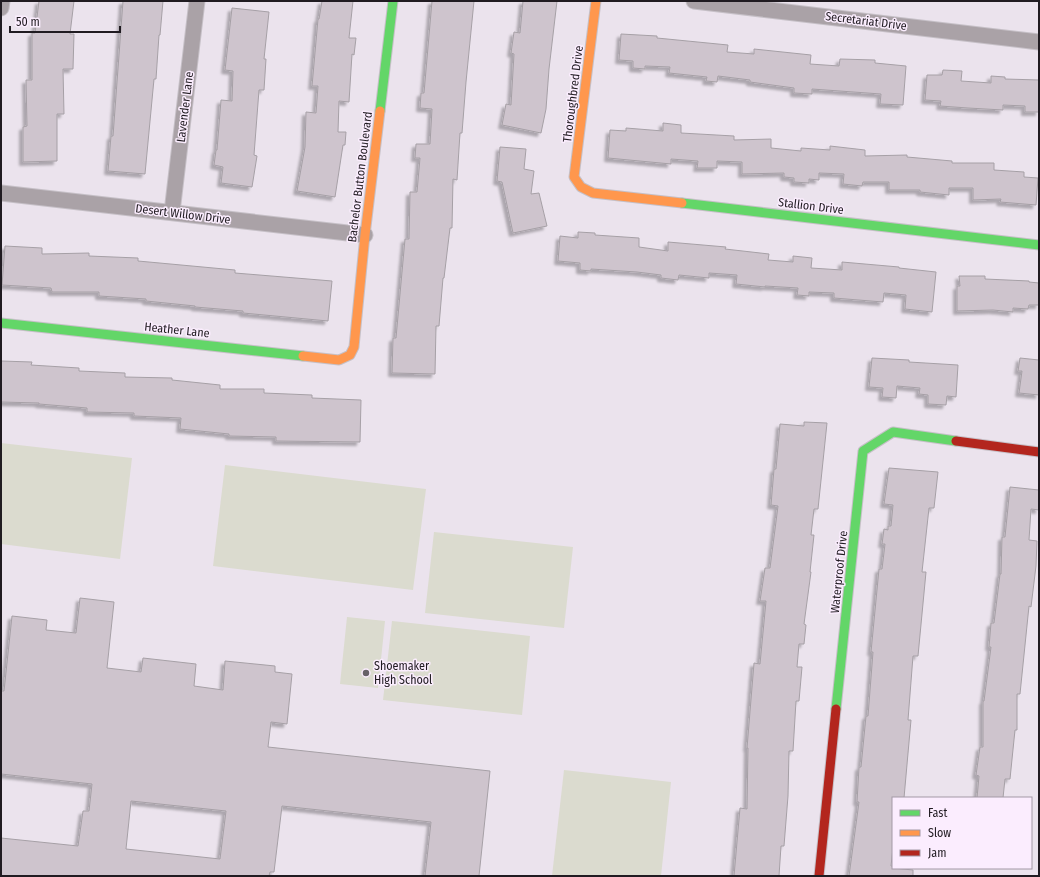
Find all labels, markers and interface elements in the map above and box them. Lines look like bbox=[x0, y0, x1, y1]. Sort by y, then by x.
scale bar bbox=[10, 8, 120, 34]
street label: Secretariat Drive bbox=[825, 9, 907, 33]
text: 50 m bbox=[16, 15, 40, 29]
street label: Thoroughbred Drive bbox=[560, 45, 586, 143]
street label: Lavender Lane bbox=[174, 71, 196, 143]
street label: Bachelor Button Boulevard bbox=[345, 111, 375, 243]
street label: Stallion Drive bbox=[778, 195, 845, 217]
street label: Desert Willow Drive bbox=[135, 201, 231, 227]
street label: Heather Lane bbox=[144, 320, 210, 340]
street label: Waterproof Drive bbox=[828, 530, 850, 614]
place label: Shoemaker High School bbox=[374, 659, 432, 687]
marker: Shoemaker High School bbox=[361, 668, 371, 678]
legend bbox=[892, 797, 1032, 869]
text: Fast bbox=[928, 806, 947, 820]
text: Slow bbox=[928, 826, 951, 840]
text: Jam bbox=[928, 846, 946, 860]

